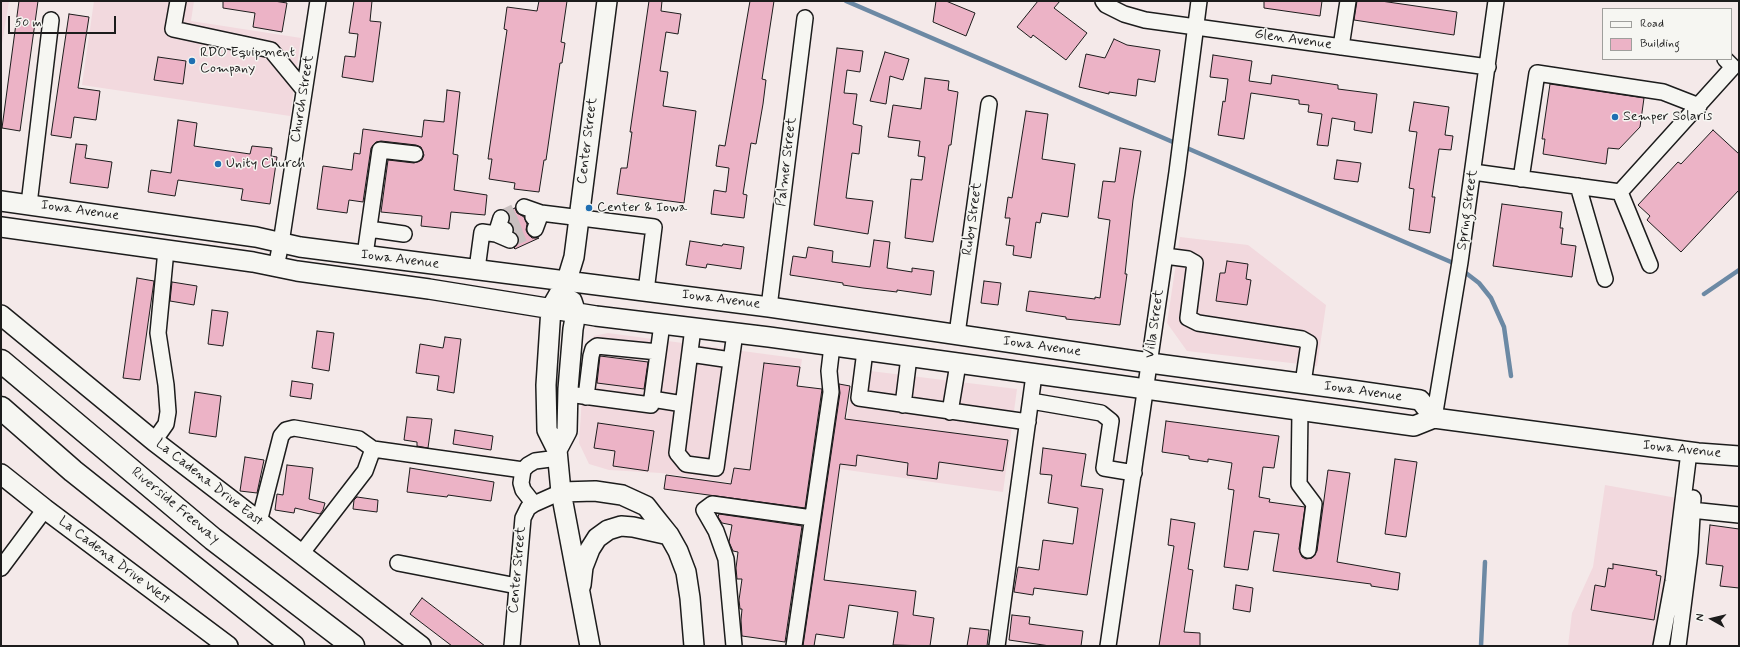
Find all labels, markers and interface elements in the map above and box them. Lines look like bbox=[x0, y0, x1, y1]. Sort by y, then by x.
scale bar bbox=[10, 8, 118, 34]
legend bbox=[1602, 8, 1732, 60]
text: 50 m bbox=[15, 15, 42, 31]
text: Road bbox=[1640, 16, 1664, 32]
street label: Glen Avenue bbox=[1253, 26, 1333, 54]
text: Building bbox=[1640, 36, 1680, 52]
place label: RDO Equipment Company bbox=[200, 45, 295, 78]
street label: Church Street bbox=[288, 54, 318, 144]
marker: RDO Equipment Company bbox=[187, 56, 197, 66]
street label: Center Street bbox=[574, 97, 602, 185]
place label: Semper Solaris bbox=[1623, 109, 1712, 125]
marker: Semper Solaris bbox=[1610, 112, 1620, 122]
street label: Palmer Street bbox=[773, 116, 801, 208]
place label: Unity Church bbox=[226, 156, 305, 172]
marker: Unity Church bbox=[213, 159, 223, 169]
street label: Spring Street bbox=[1454, 169, 1482, 251]
street label: Ruby Street bbox=[960, 182, 986, 256]
street label: Iowa Avenue bbox=[40, 197, 120, 225]
place label: Center & Iowa bbox=[597, 200, 687, 216]
marker: Center & Iowa bbox=[584, 203, 594, 213]
street label: Iowa Avenue bbox=[360, 247, 440, 273]
street label: Iowa Avenue bbox=[681, 287, 761, 313]
street label: Villa Street bbox=[1142, 289, 1168, 359]
street label: Iowa Avenue bbox=[1002, 333, 1082, 361]
street label: Iowa Avenue bbox=[1323, 378, 1403, 406]
street label: La Cadena Drive East bbox=[152, 436, 266, 530]
street label: Iowa Avenue bbox=[1642, 438, 1722, 462]
street label: Riverside Freeway bbox=[127, 464, 223, 548]
street label: La Cadena Drive West bbox=[55, 513, 173, 609]
street label: Center Street bbox=[506, 526, 530, 614]
north arrow bbox=[1692, 599, 1732, 639]
text: N bbox=[1693, 613, 1708, 622]

